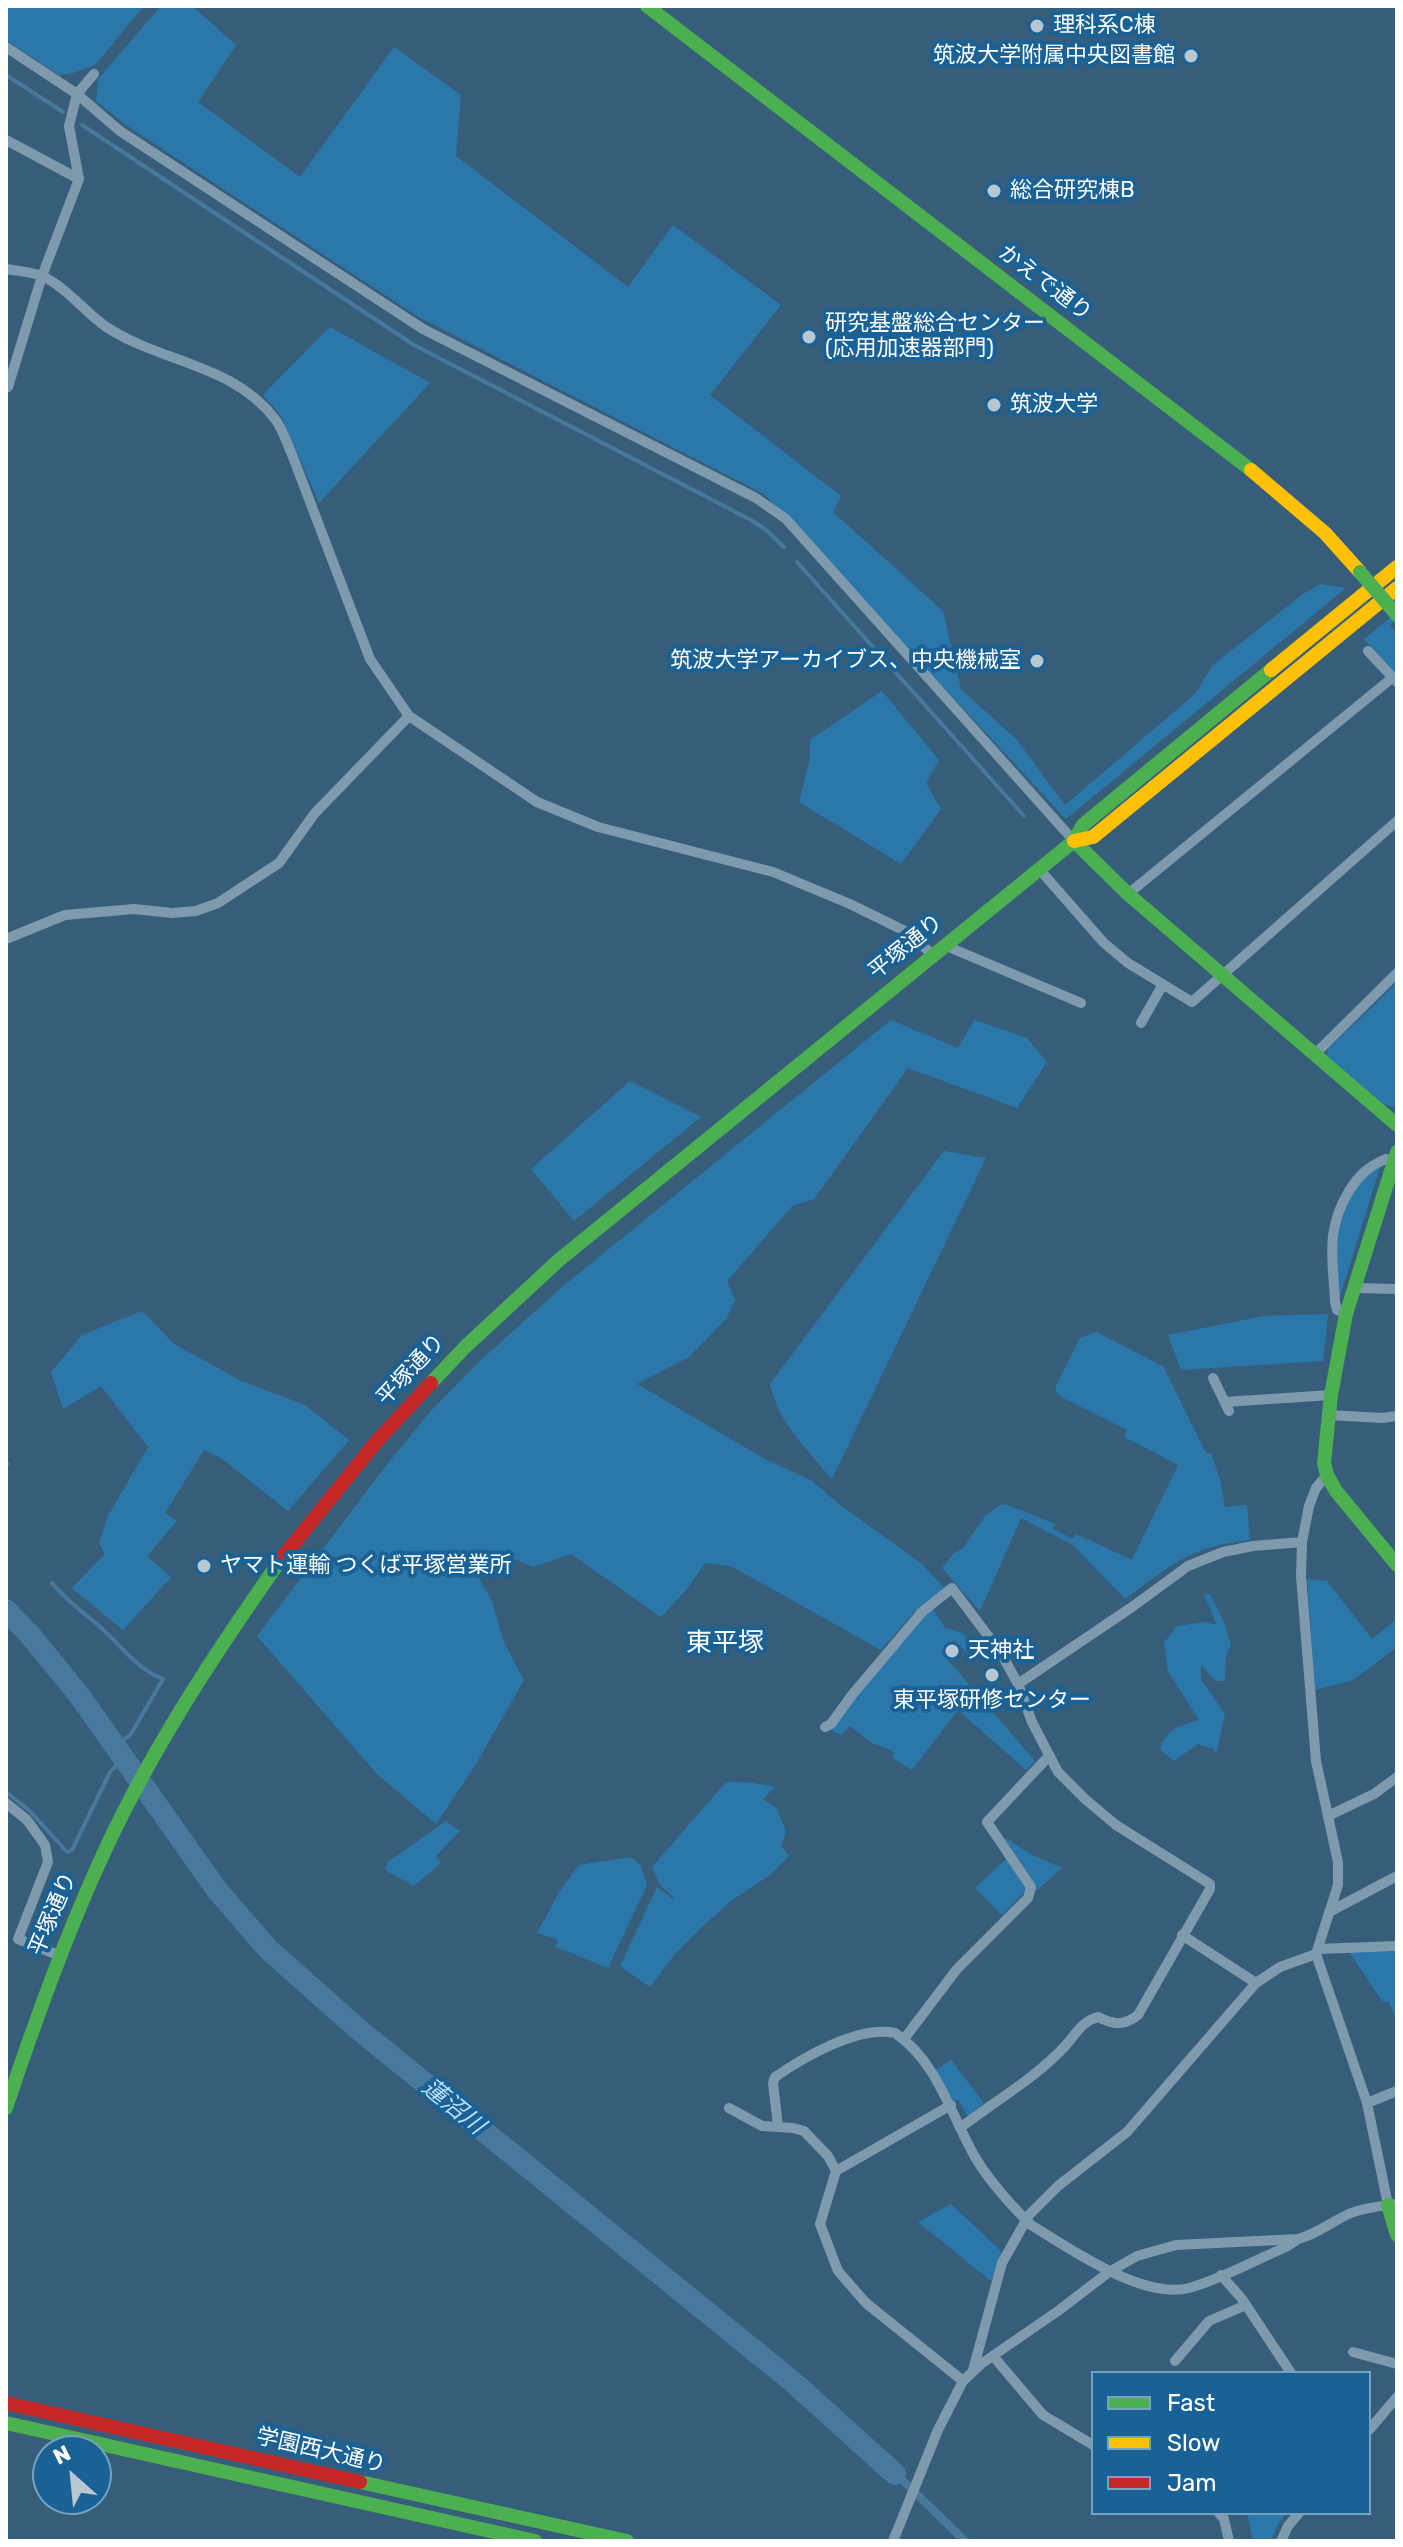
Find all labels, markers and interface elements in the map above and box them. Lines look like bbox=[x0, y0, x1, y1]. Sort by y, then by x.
place label: 理科系C棟 bbox=[1053, 13, 1156, 39]
marker: 理科系C棟 bbox=[1028, 17, 1046, 35]
place label: 筑波大学附属中央図書館 bbox=[933, 43, 1175, 69]
marker: 筑波大学附属中央図書館 bbox=[1182, 47, 1200, 65]
place label: 総合研究棟B bbox=[1010, 178, 1135, 204]
marker: 総合研究棟B bbox=[985, 182, 1003, 200]
street label: かえで通り bbox=[993, 239, 1097, 327]
place label: 研究基盤総合センター (応用加速器部門) bbox=[825, 311, 1045, 362]
marker: 研究基盤総合センター (応用加速器部門) bbox=[800, 328, 818, 346]
place label: 筑波大学 bbox=[1010, 392, 1098, 418]
marker: 筑波大学 bbox=[985, 396, 1003, 414]
place label: 筑波大学アーカイブス、中央機械室 bbox=[670, 648, 1021, 674]
marker: 筑波大学アーカイブス、中央機械室 bbox=[1028, 652, 1046, 670]
street label: 平塚通り bbox=[863, 909, 949, 985]
street label: 平塚通り bbox=[371, 1329, 451, 1411]
place label: ヤマト運輸 つくば平塚営業所 bbox=[220, 1553, 511, 1579]
marker: ヤマト運輸 つくば平塚営業所 bbox=[195, 1557, 213, 1575]
district label: 東平塚 bbox=[686, 1627, 764, 1659]
place label: 天神社 bbox=[968, 1638, 1034, 1664]
marker: 天神社 bbox=[943, 1642, 961, 1660]
marker: 東平塚研修センター bbox=[983, 1666, 1001, 1684]
place label: 東平塚研修センター bbox=[893, 1688, 1091, 1714]
street label: 平塚通り bbox=[24, 1868, 82, 1960]
water label: 蓮沼川 bbox=[416, 2073, 490, 2141]
legend bbox=[1091, 2371, 1371, 2515]
text: Fast bbox=[1167, 2389, 1215, 2417]
street label: 学園西大通り bbox=[254, 2423, 388, 2479]
text: Slow bbox=[1167, 2429, 1220, 2457]
north arrow bbox=[32, 2435, 112, 2515]
text: N bbox=[49, 2439, 75, 2471]
text: Jam bbox=[1167, 2469, 1217, 2497]

